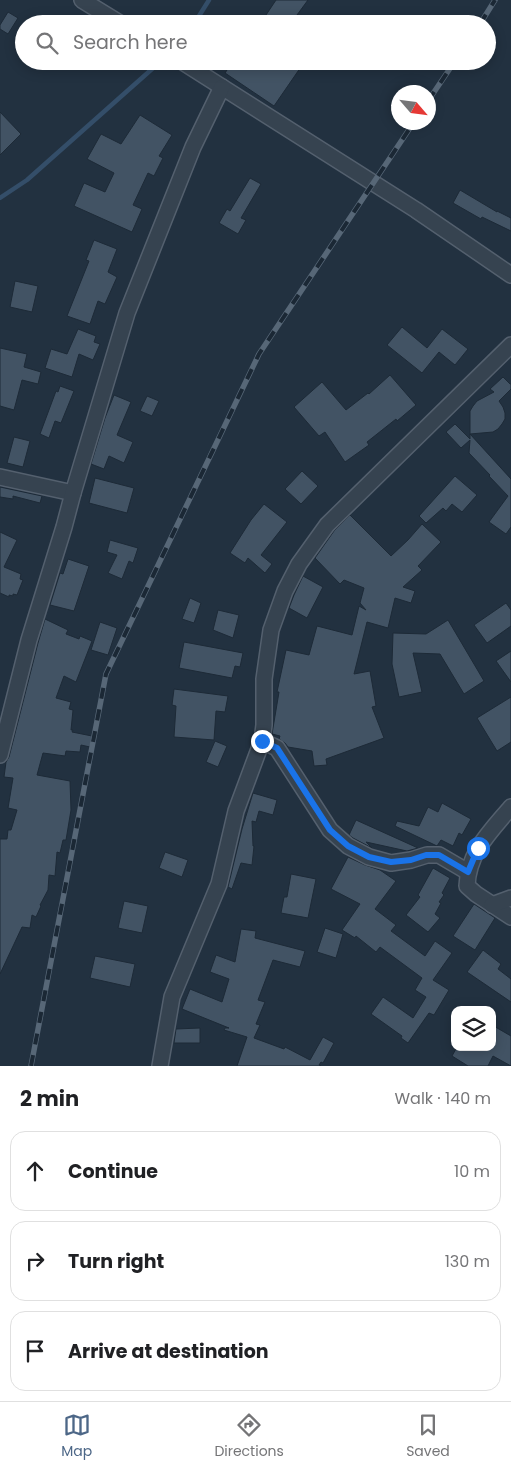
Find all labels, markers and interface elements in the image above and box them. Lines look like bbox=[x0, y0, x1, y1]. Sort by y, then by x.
search box bbox=[15, 15, 496, 70]
icon: search bbox=[33, 29, 61, 57]
text: Search here bbox=[73, 29, 187, 56]
north arrow bbox=[391, 85, 436, 130]
route end bbox=[251, 730, 274, 753]
route start bbox=[467, 837, 490, 860]
map controls bbox=[451, 1006, 496, 1051]
button: layers bbox=[451, 1006, 496, 1051]
text: 2 min bbox=[20, 1084, 79, 1113]
text: Walk · 140 m bbox=[394, 1087, 491, 1110]
icon: ahead bbox=[21, 1157, 49, 1185]
text: Continue bbox=[68, 1158, 158, 1185]
text: 10 m bbox=[454, 1160, 490, 1183]
icon: right bbox=[21, 1247, 49, 1275]
text: Turn right bbox=[68, 1248, 164, 1275]
text: 130 m bbox=[445, 1250, 490, 1273]
icon: arrive bbox=[21, 1337, 49, 1365]
text: Arrive at destination bbox=[68, 1338, 269, 1365]
tab: Map bbox=[61, 1411, 92, 1462]
tab: Directions bbox=[214, 1411, 284, 1462]
tab: Saved bbox=[406, 1411, 450, 1462]

